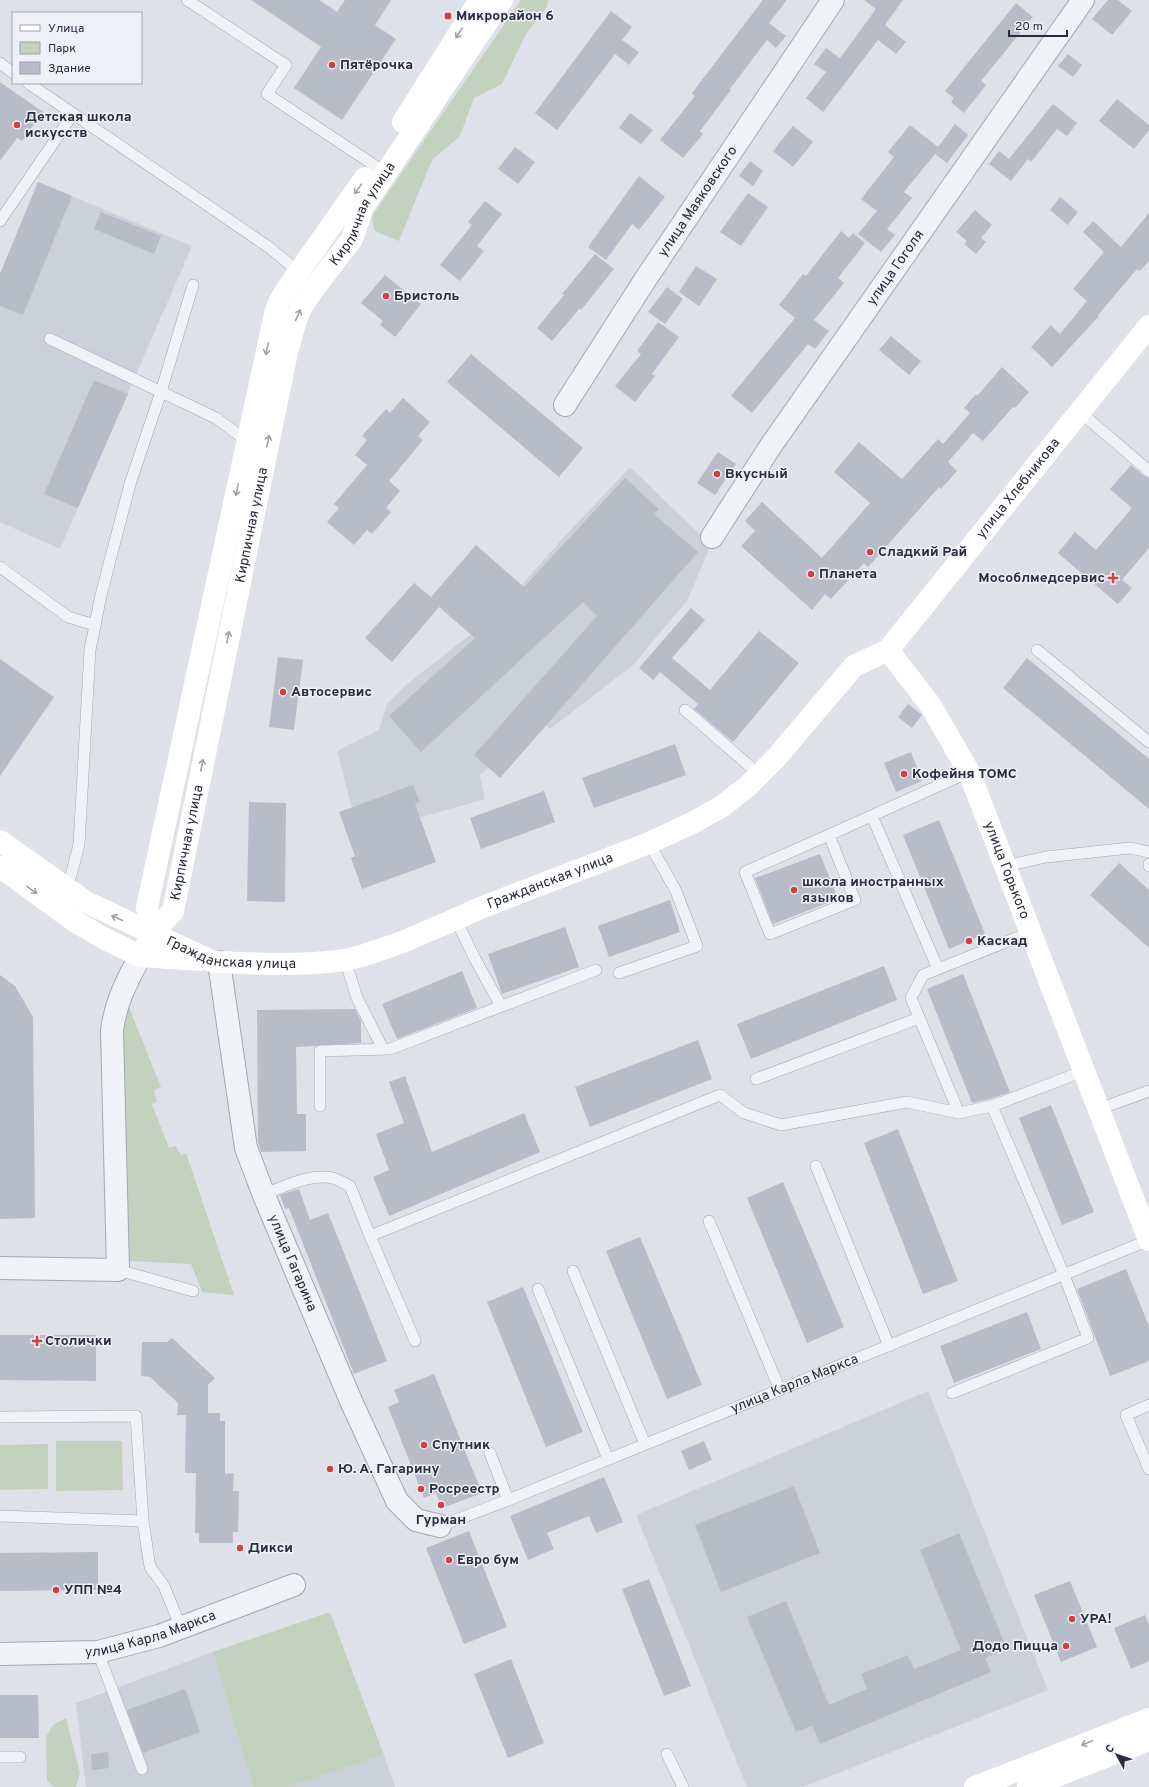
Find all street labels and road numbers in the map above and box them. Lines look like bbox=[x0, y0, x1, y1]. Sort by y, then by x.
street label: улица Маяковского bbox=[654, 143, 741, 260]
street label: Кирпичная улица bbox=[326, 159, 399, 269]
street label: улица Гоголя bbox=[863, 227, 928, 309]
street label: улица Хлебникова bbox=[973, 435, 1064, 542]
street label: Кирпичная улица bbox=[232, 466, 272, 584]
street label: Кирпичная улица bbox=[167, 783, 207, 902]
street label: улица Горького bbox=[980, 819, 1033, 922]
street label: Гражданская улица bbox=[485, 849, 616, 913]
street label: Гражданская улица bbox=[164, 933, 296, 973]
street label: улица Гагарина bbox=[264, 1212, 321, 1314]
street label: улица Карла Маркса bbox=[728, 1350, 861, 1417]
street label: улица Карла Маркса bbox=[85, 1607, 218, 1661]

